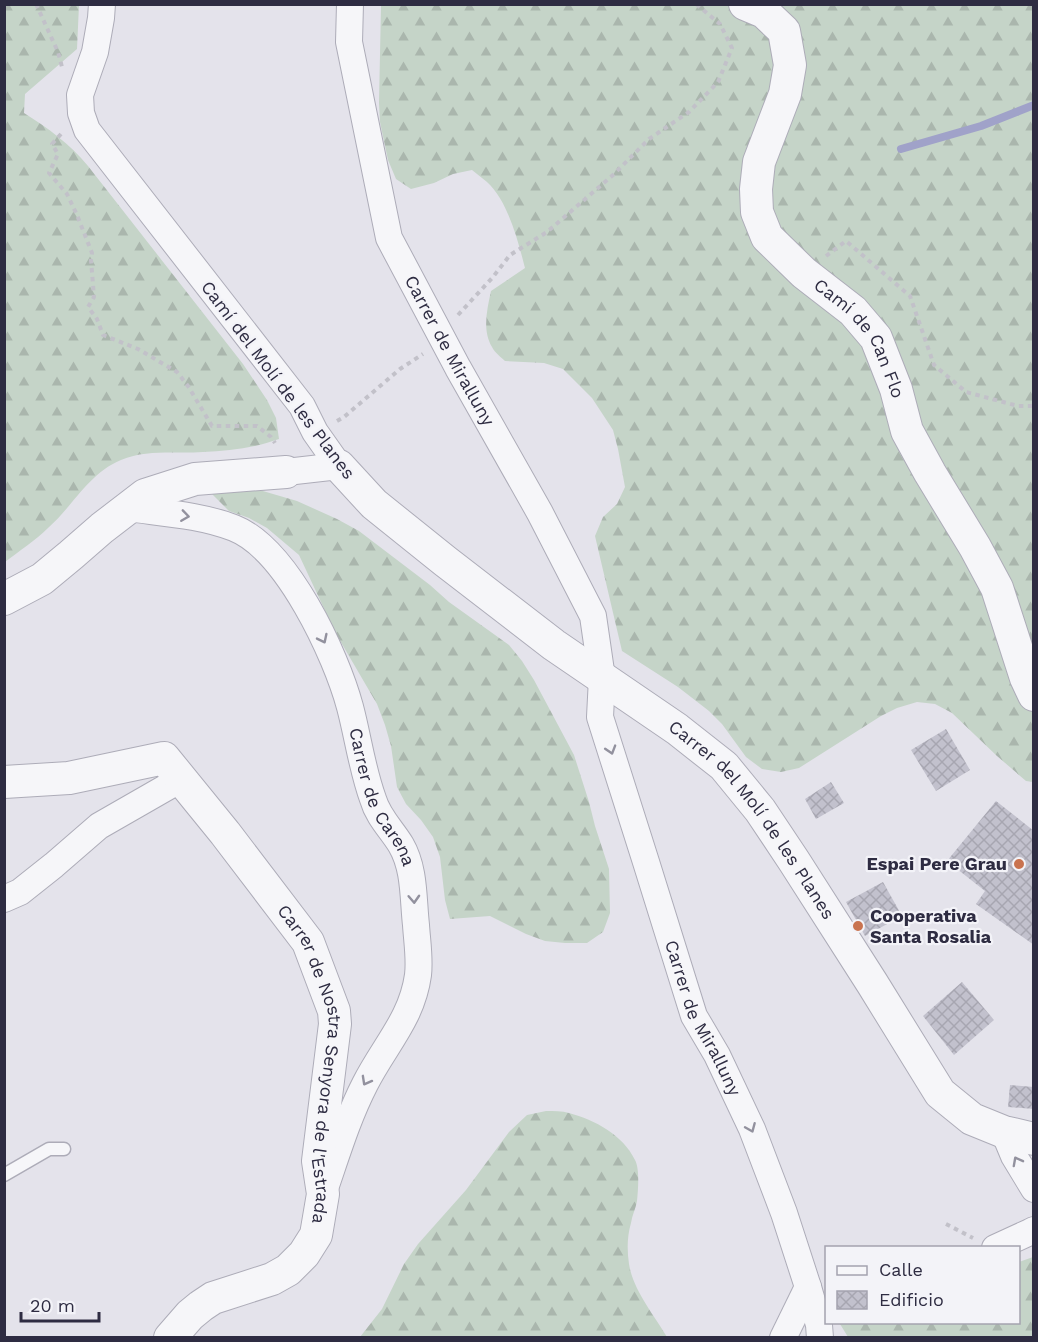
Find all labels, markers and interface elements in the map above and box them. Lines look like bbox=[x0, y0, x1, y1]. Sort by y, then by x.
street label: Carrer de Miralluny bbox=[401, 272, 500, 430]
street label: Camí de Can Flo bbox=[810, 274, 909, 400]
street label: Camí del Molí de les Planes bbox=[197, 276, 360, 483]
one-way arrow bbox=[181, 509, 190, 522]
one-way arrow bbox=[316, 632, 328, 643]
street label: Carrer del Molí de les Planes bbox=[665, 716, 839, 923]
street label: Carrer de Carena bbox=[345, 726, 420, 869]
one-way arrow bbox=[604, 744, 616, 755]
place label: Espai Pere Grau bbox=[866, 853, 1007, 874]
marker: Espai Pere Grau bbox=[1012, 857, 1026, 871]
one-way arrow bbox=[407, 895, 420, 904]
street label: Carrer de Nostra Senyora de l'Estrada bbox=[273, 900, 346, 1226]
place label: Cooperativa Santa Rosalia bbox=[870, 905, 992, 947]
marker: Cooperativa Santa Rosalia bbox=[851, 919, 865, 933]
street label: Carrer de Miralluny bbox=[661, 937, 746, 1100]
one-way arrow bbox=[362, 1075, 373, 1085]
one-way arrow bbox=[744, 1122, 756, 1133]
one-way arrow bbox=[1013, 1157, 1025, 1168]
legend bbox=[825, 1246, 1020, 1324]
text: Calle bbox=[879, 1259, 923, 1280]
scale bar bbox=[21, 1285, 99, 1323]
text: Edificio bbox=[879, 1289, 944, 1310]
text: 20 m bbox=[30, 1295, 75, 1316]

